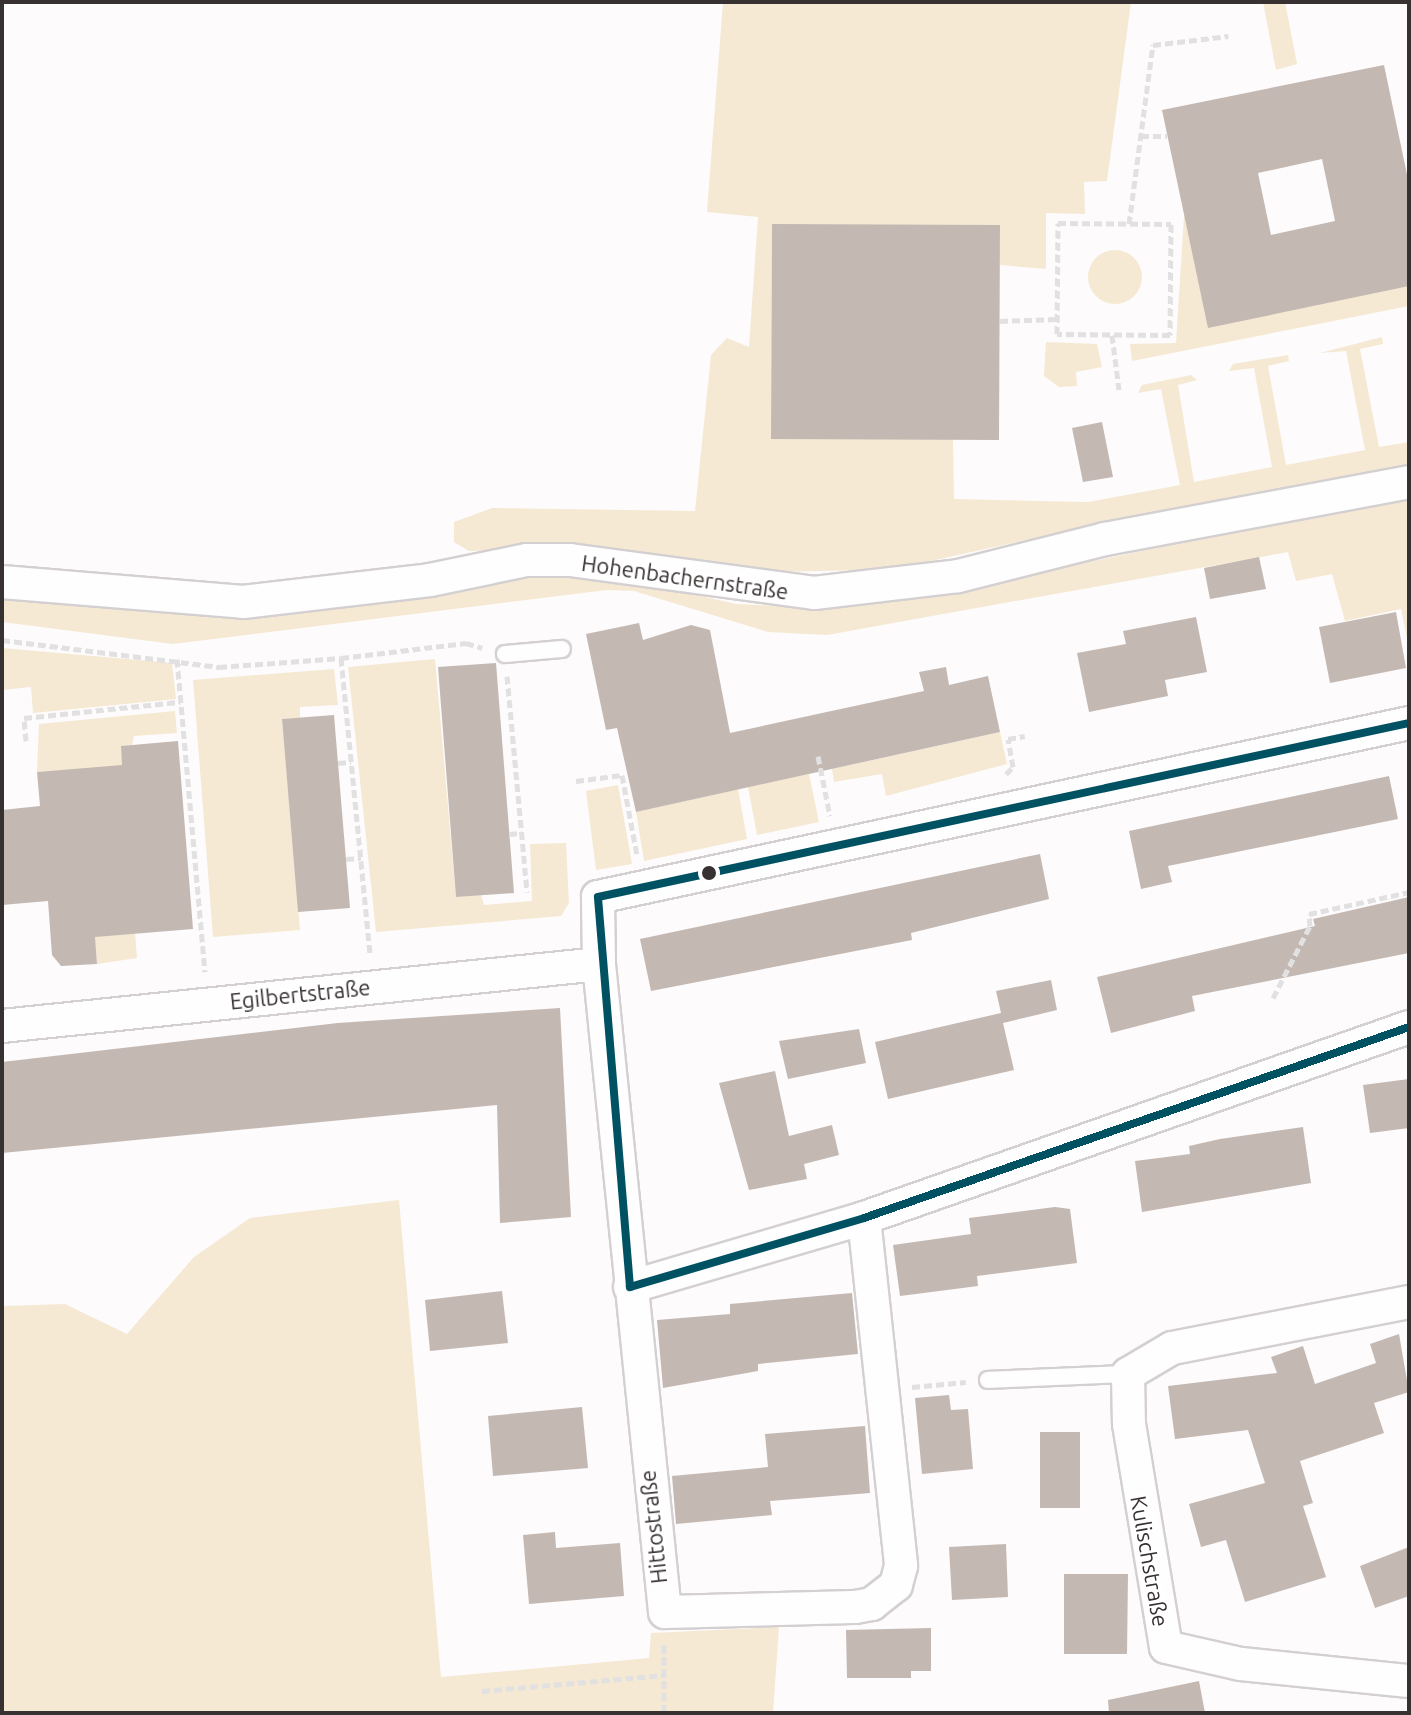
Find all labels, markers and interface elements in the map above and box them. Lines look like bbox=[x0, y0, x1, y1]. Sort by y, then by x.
street label: Hohenbachernstraße bbox=[580, 549, 790, 605]
unlabelled marker bbox=[701, 865, 717, 881]
street label: Egilbertstraße bbox=[228, 973, 372, 1015]
street label: Hittostraße bbox=[634, 1469, 672, 1585]
street label: Kulischstraße bbox=[1125, 1493, 1175, 1629]

